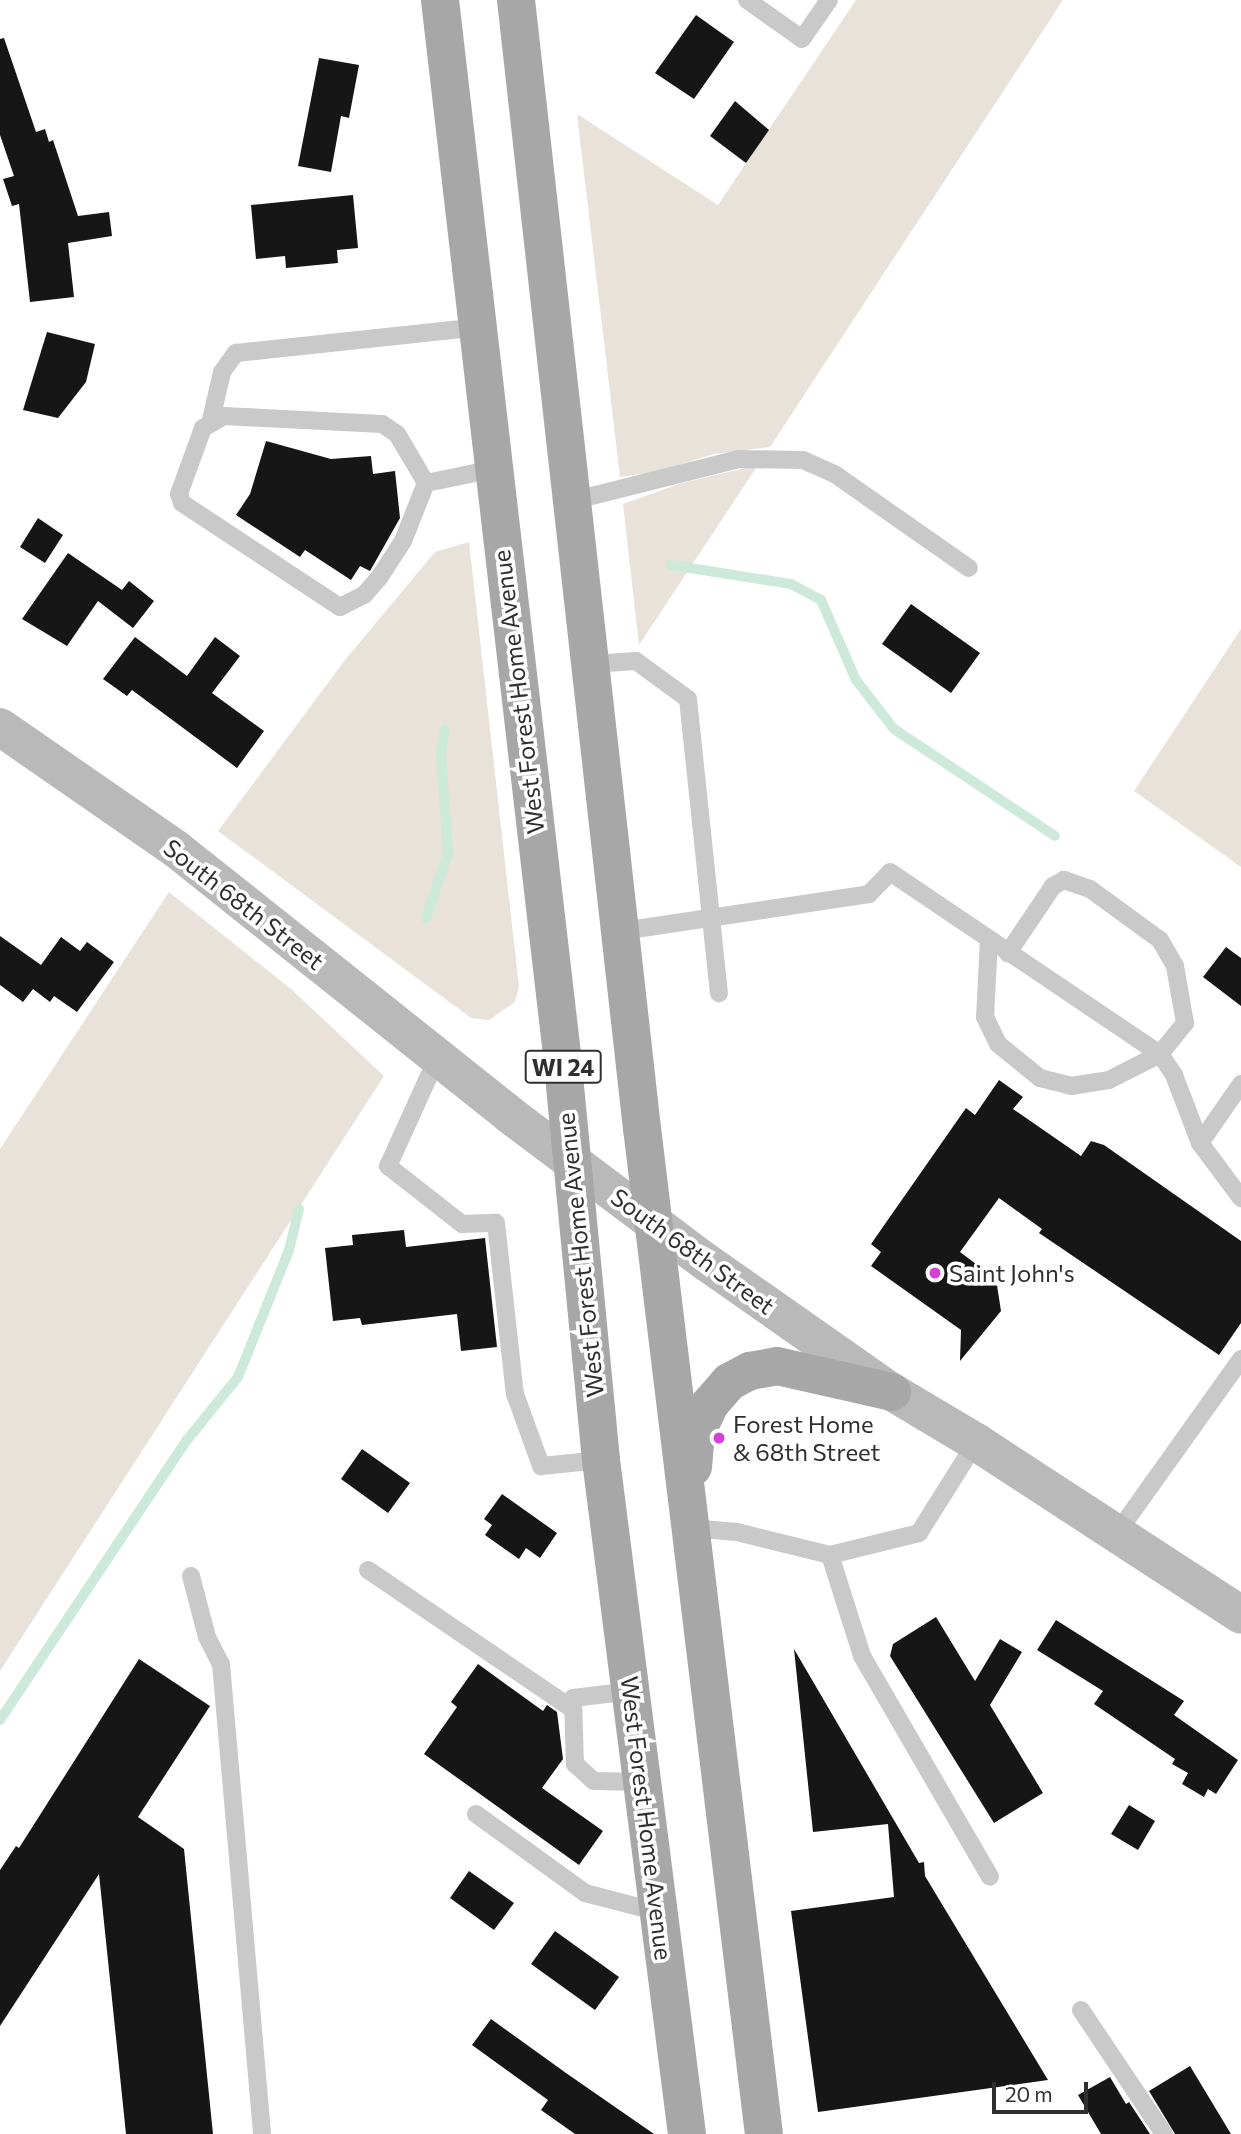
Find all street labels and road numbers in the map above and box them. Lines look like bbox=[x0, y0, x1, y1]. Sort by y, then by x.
street label: West Forest Home Avenue bbox=[486, 548, 550, 836]
street label: South 68th Street bbox=[158, 833, 330, 975]
road number: WI 24 bbox=[524, 1048, 602, 1086]
street label: West Forest Home Avenue bbox=[551, 1111, 609, 1399]
street label: South 68th Street bbox=[606, 1182, 780, 1320]
street label: West Forest Home Avenue bbox=[615, 1674, 679, 1962]

